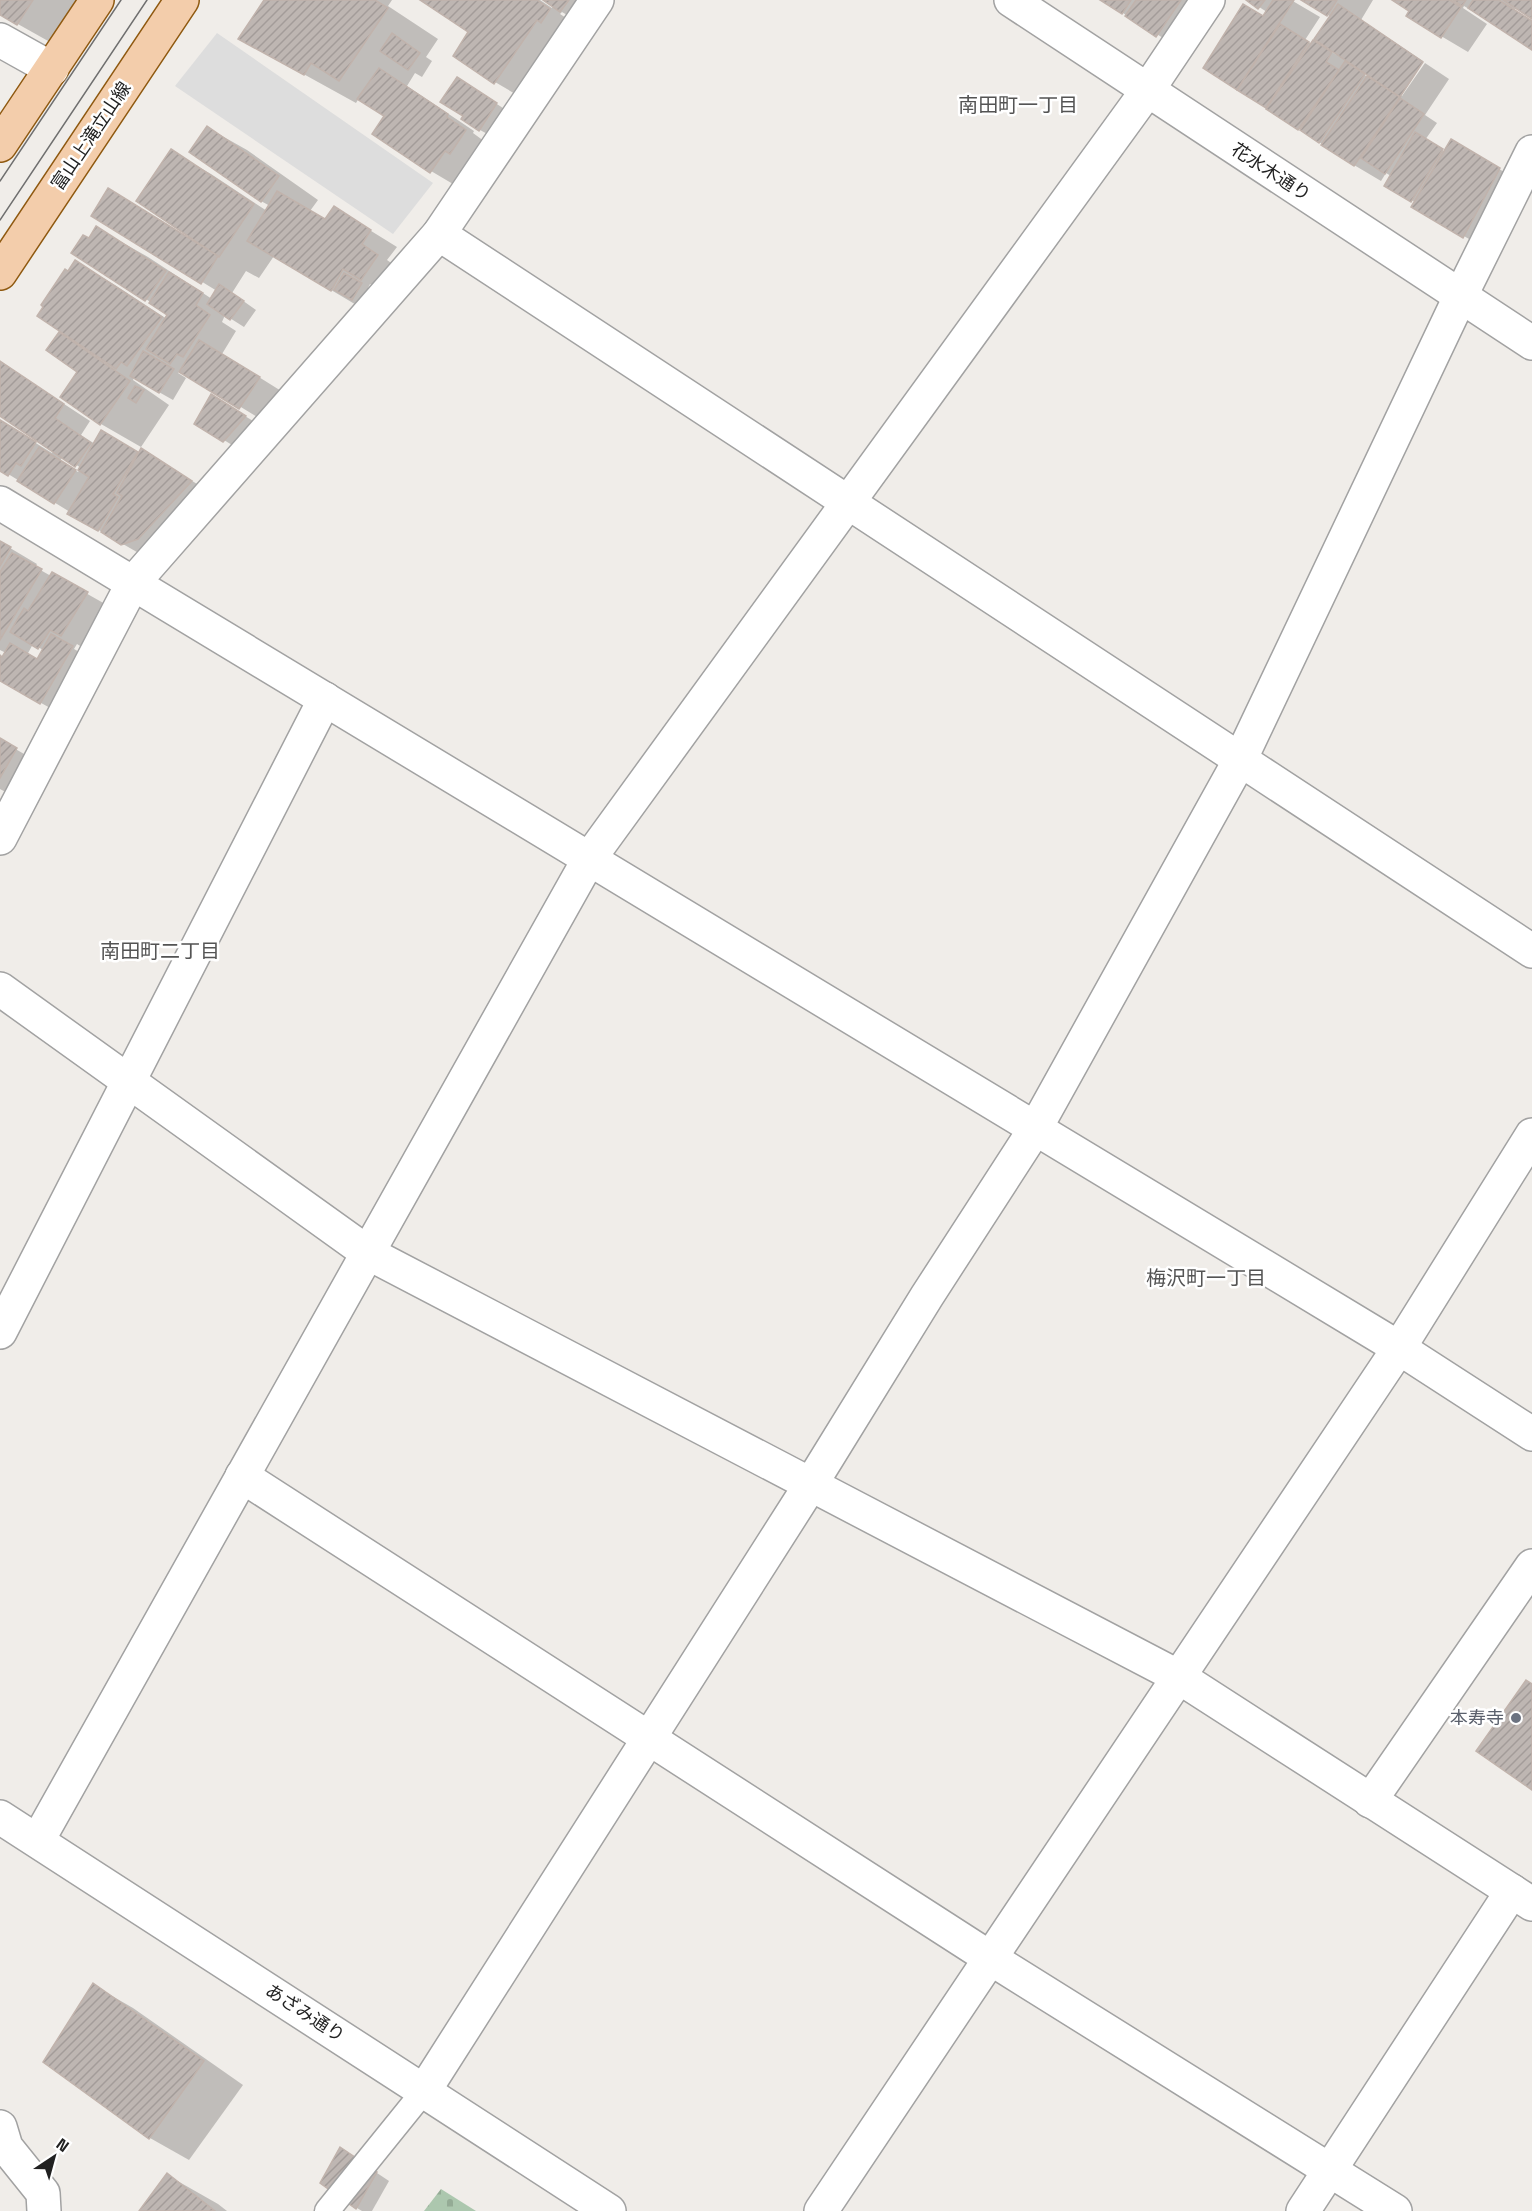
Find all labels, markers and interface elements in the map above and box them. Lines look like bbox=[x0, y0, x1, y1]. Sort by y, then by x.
street label: 富山上滝立山線 bbox=[46, 77, 135, 194]
district label: 南田町一丁目 bbox=[958, 92, 1078, 118]
street label: 花水木通り bbox=[1227, 137, 1315, 206]
district label: 南田町二丁目 bbox=[100, 938, 220, 964]
district label: 梅沢町一丁目 bbox=[1146, 1265, 1266, 1291]
place label: 本寿寺 bbox=[1450, 1706, 1504, 1729]
marker: 本寿寺 bbox=[1509, 1711, 1523, 1725]
street label: あざみ通り bbox=[261, 1978, 349, 2047]
north arrow bbox=[24, 2127, 84, 2187]
text: N bbox=[52, 2134, 73, 2157]

